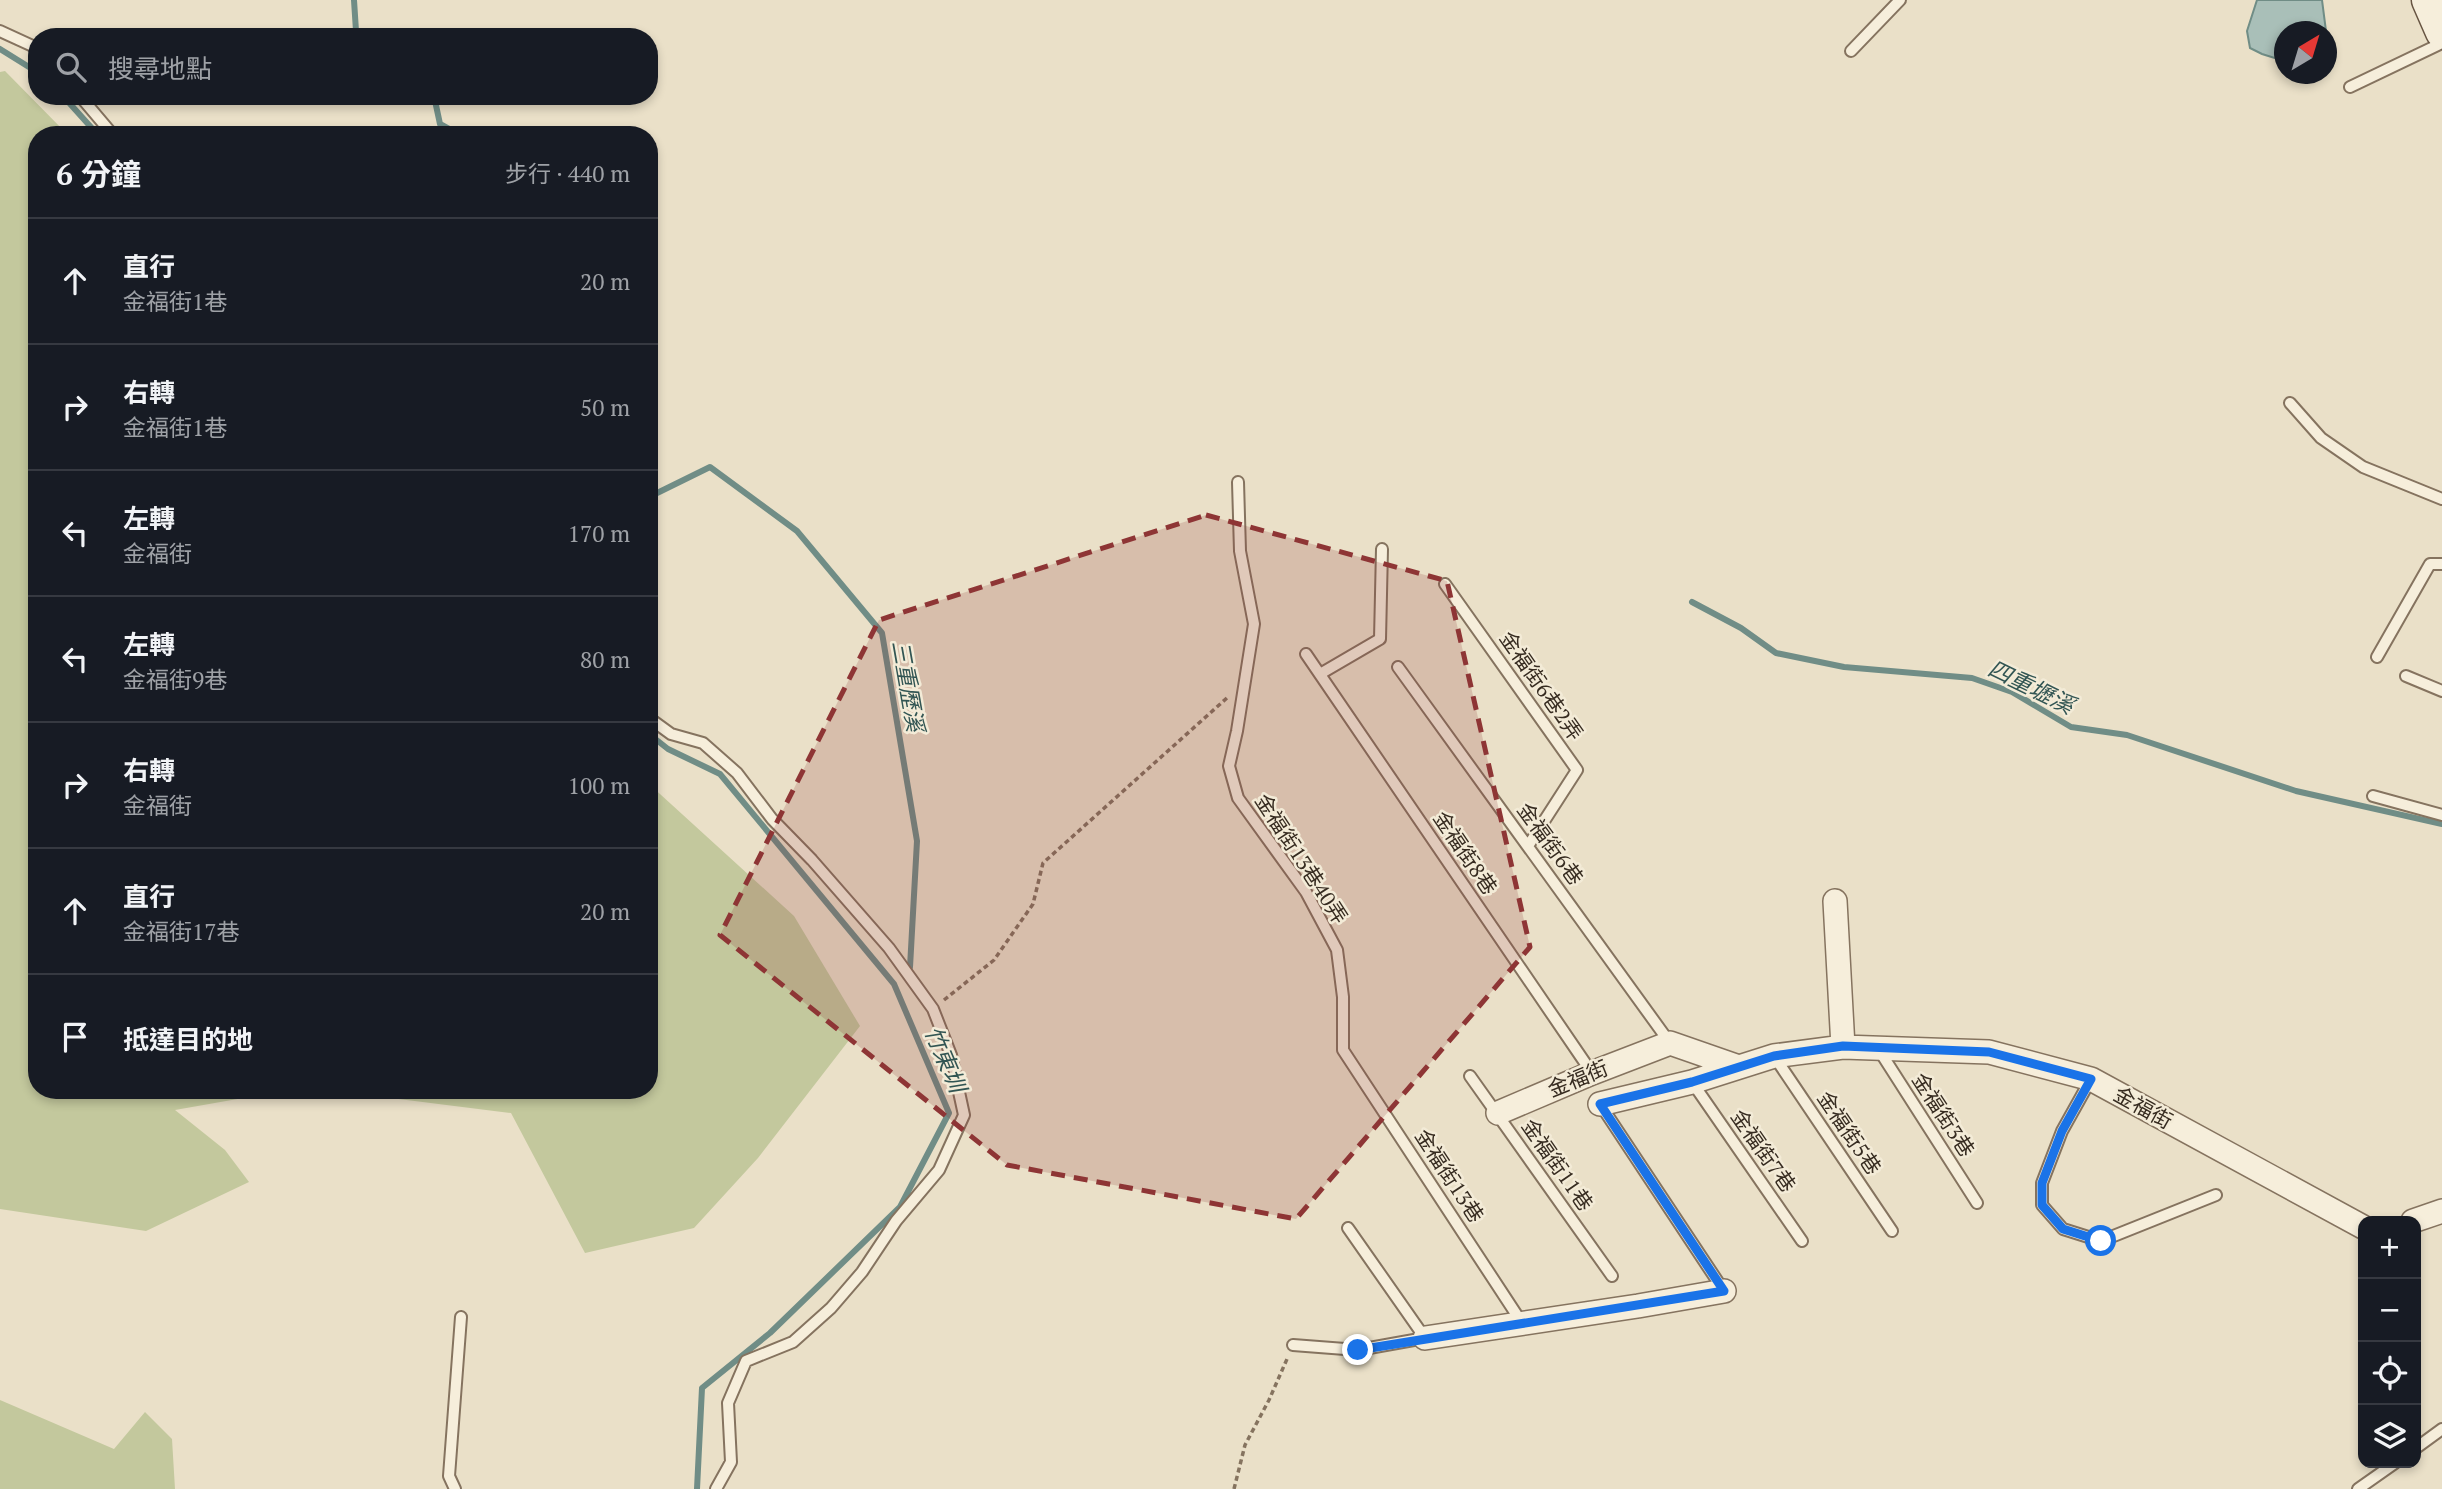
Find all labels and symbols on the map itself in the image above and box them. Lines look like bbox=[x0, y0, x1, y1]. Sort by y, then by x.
north arrow bbox=[2274, 21, 2337, 84]
street label: 金福街6巷2弄 bbox=[1494, 625, 1590, 746]
water label: 三重歷溪 bbox=[885, 638, 932, 737]
water label: 四重壢溪 bbox=[1983, 652, 2082, 722]
street label: 金福街13巷40弄 bbox=[1249, 788, 1354, 929]
street label: 金福街6巷 bbox=[1512, 797, 1590, 890]
street label: 金福街8巷 bbox=[1428, 805, 1504, 900]
water label: 竹東圳 bbox=[918, 1021, 974, 1099]
street label: 金福街 bbox=[1543, 1053, 1612, 1103]
street label: 金福街3巷 bbox=[1906, 1067, 1982, 1162]
street label: 金福街 bbox=[2109, 1080, 2178, 1135]
street label: 金福街5巷 bbox=[1812, 1085, 1888, 1180]
street label: 金福街7巷 bbox=[1725, 1103, 1803, 1197]
street label: 金福街11巷 bbox=[1516, 1113, 1600, 1216]
street label: 金福街13巷 bbox=[1409, 1123, 1491, 1228]
route start bbox=[2085, 1225, 2116, 1256]
route end bbox=[1342, 1334, 1373, 1365]

